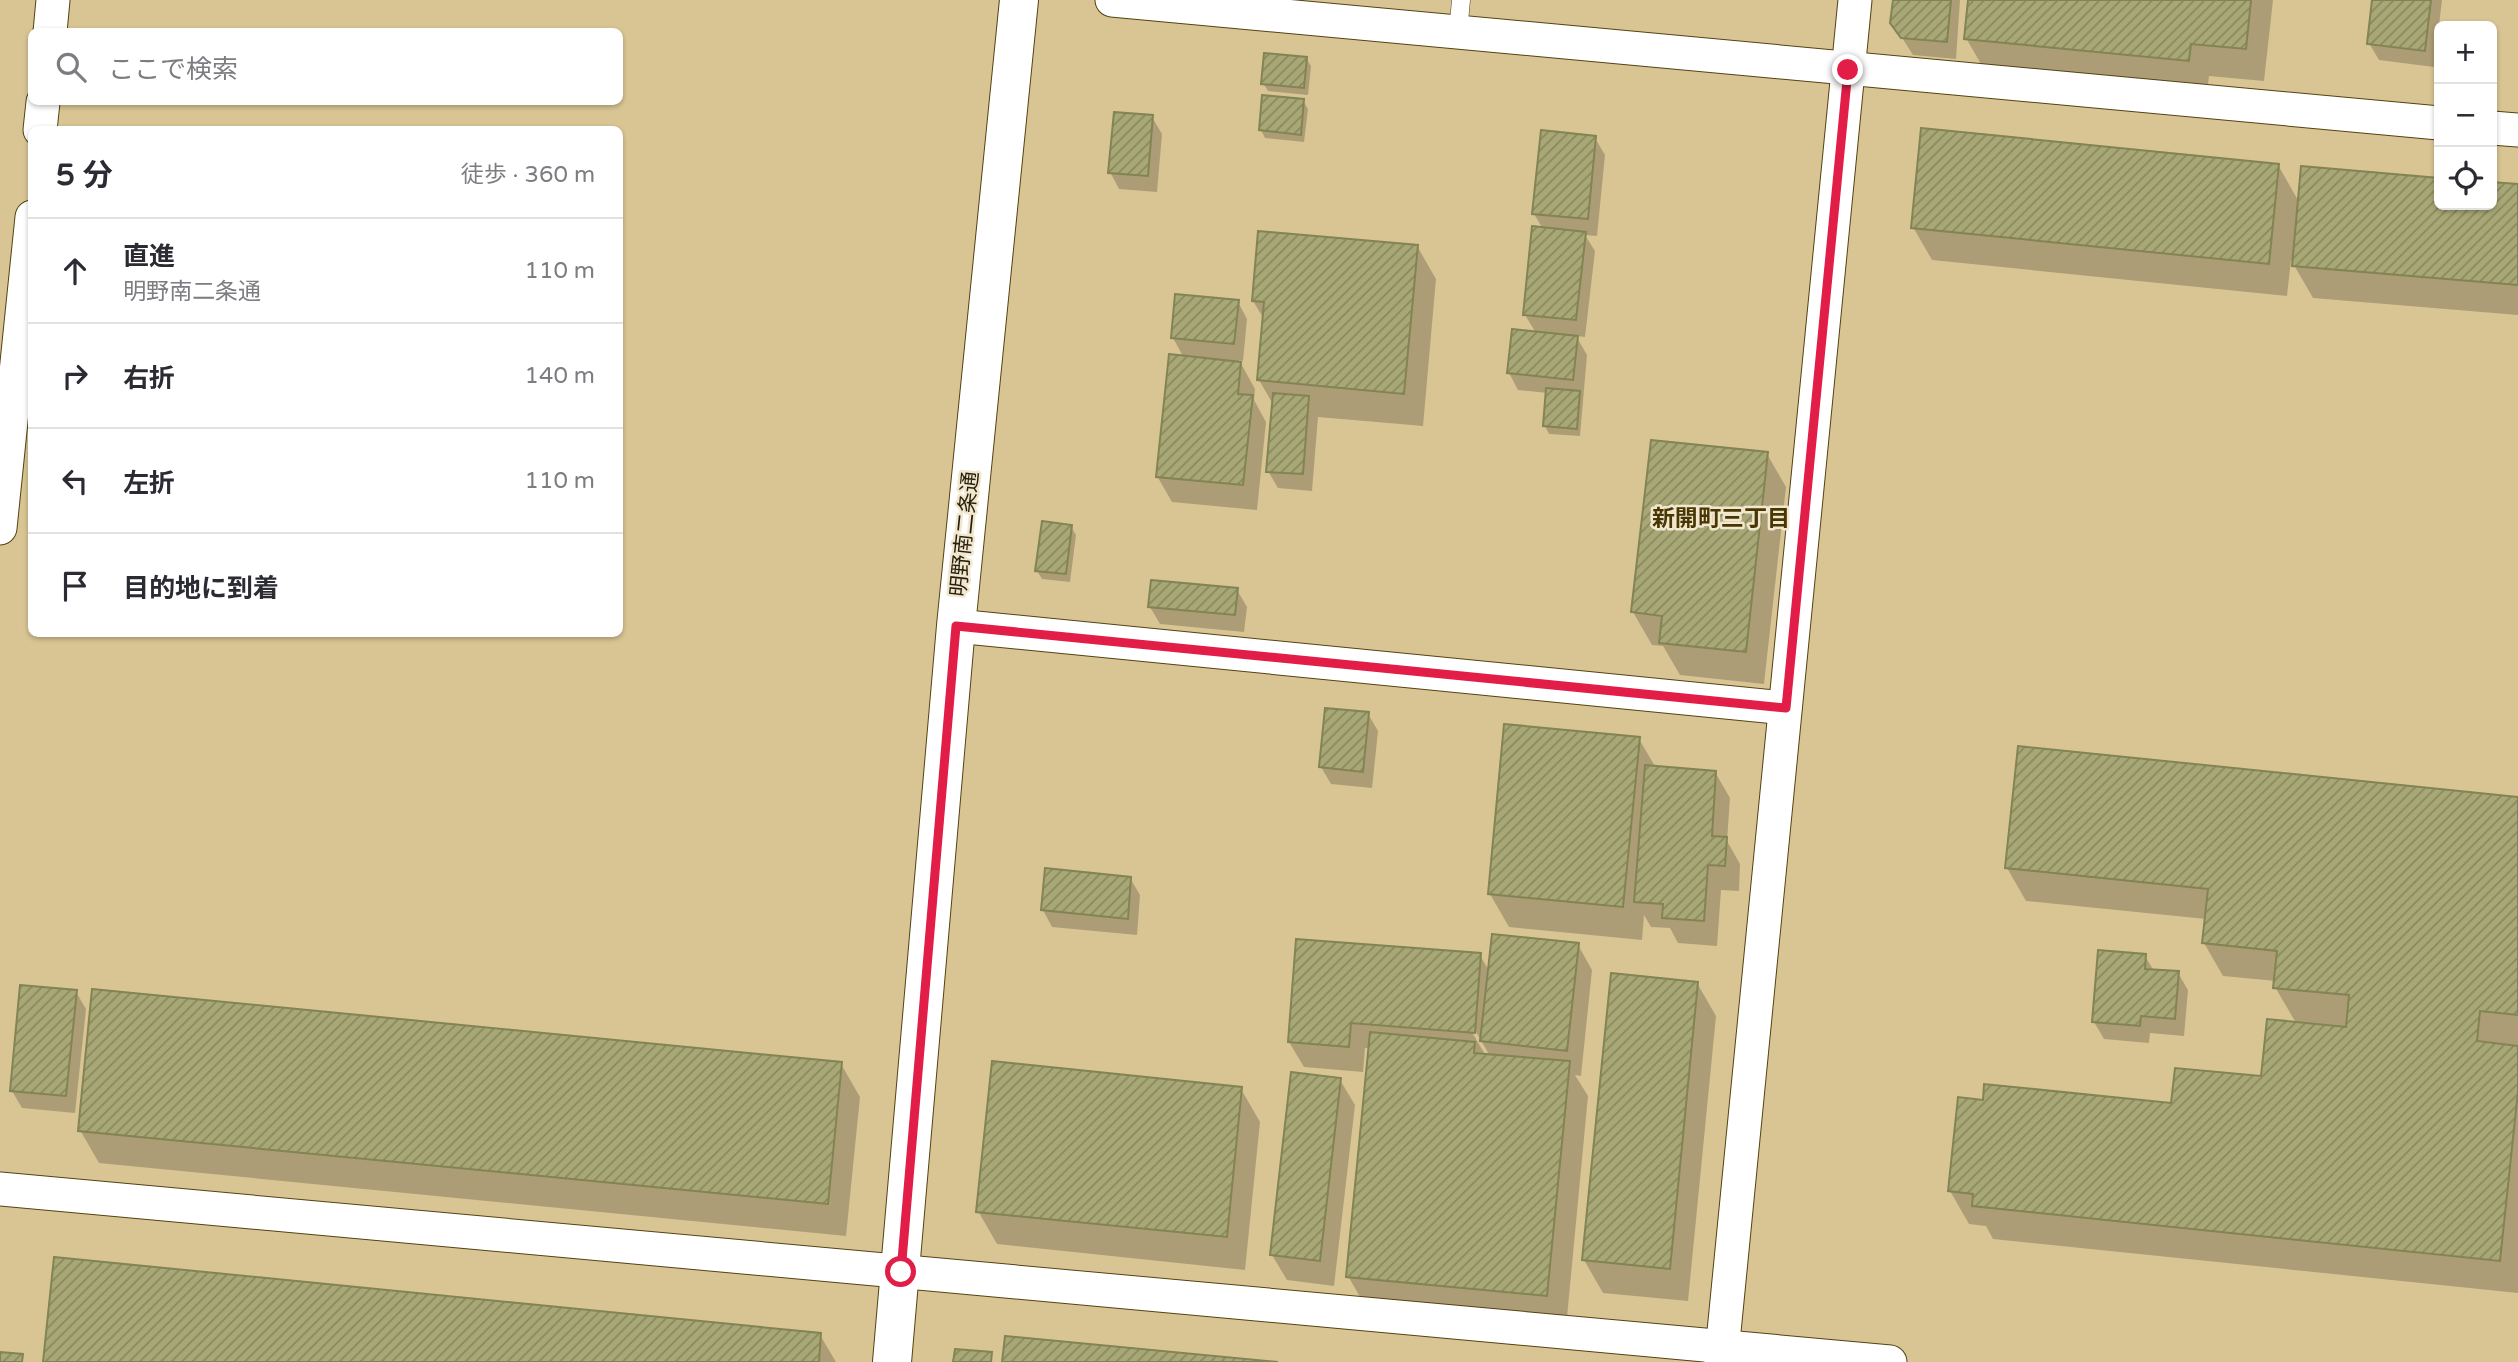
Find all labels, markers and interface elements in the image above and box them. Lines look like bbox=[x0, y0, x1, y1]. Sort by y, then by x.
map controls bbox=[2434, 21, 2497, 210]
button: + bbox=[2434, 21, 2497, 84]
search box bbox=[28, 28, 623, 105]
icon: search bbox=[52, 48, 90, 86]
text: ここで検索 bbox=[108, 54, 238, 85]
route end bbox=[1832, 54, 1863, 85]
button: − bbox=[2434, 84, 2497, 147]
button: locate bbox=[2434, 147, 2497, 210]
text: 5 分 bbox=[56, 157, 113, 194]
text: 徒歩 · 360 m bbox=[461, 161, 595, 189]
text: 直進 bbox=[123, 241, 175, 272]
icon: ahead bbox=[56, 252, 94, 290]
text: 110 m bbox=[525, 257, 595, 285]
text: 明野南二条通 bbox=[123, 278, 261, 306]
icon: right bbox=[56, 357, 94, 395]
text: 140 m bbox=[525, 362, 595, 390]
text: 右折 bbox=[123, 363, 175, 394]
icon: left bbox=[56, 462, 94, 500]
text: 110 m bbox=[525, 467, 595, 495]
text: 左折 bbox=[123, 468, 175, 499]
street label: 明野南二条通 bbox=[946, 470, 984, 598]
district label: 新開町三丁目 bbox=[1652, 505, 1790, 533]
icon: arrive bbox=[56, 567, 94, 605]
text: 目的地に到着 bbox=[123, 573, 279, 604]
route start bbox=[885, 1256, 916, 1287]

